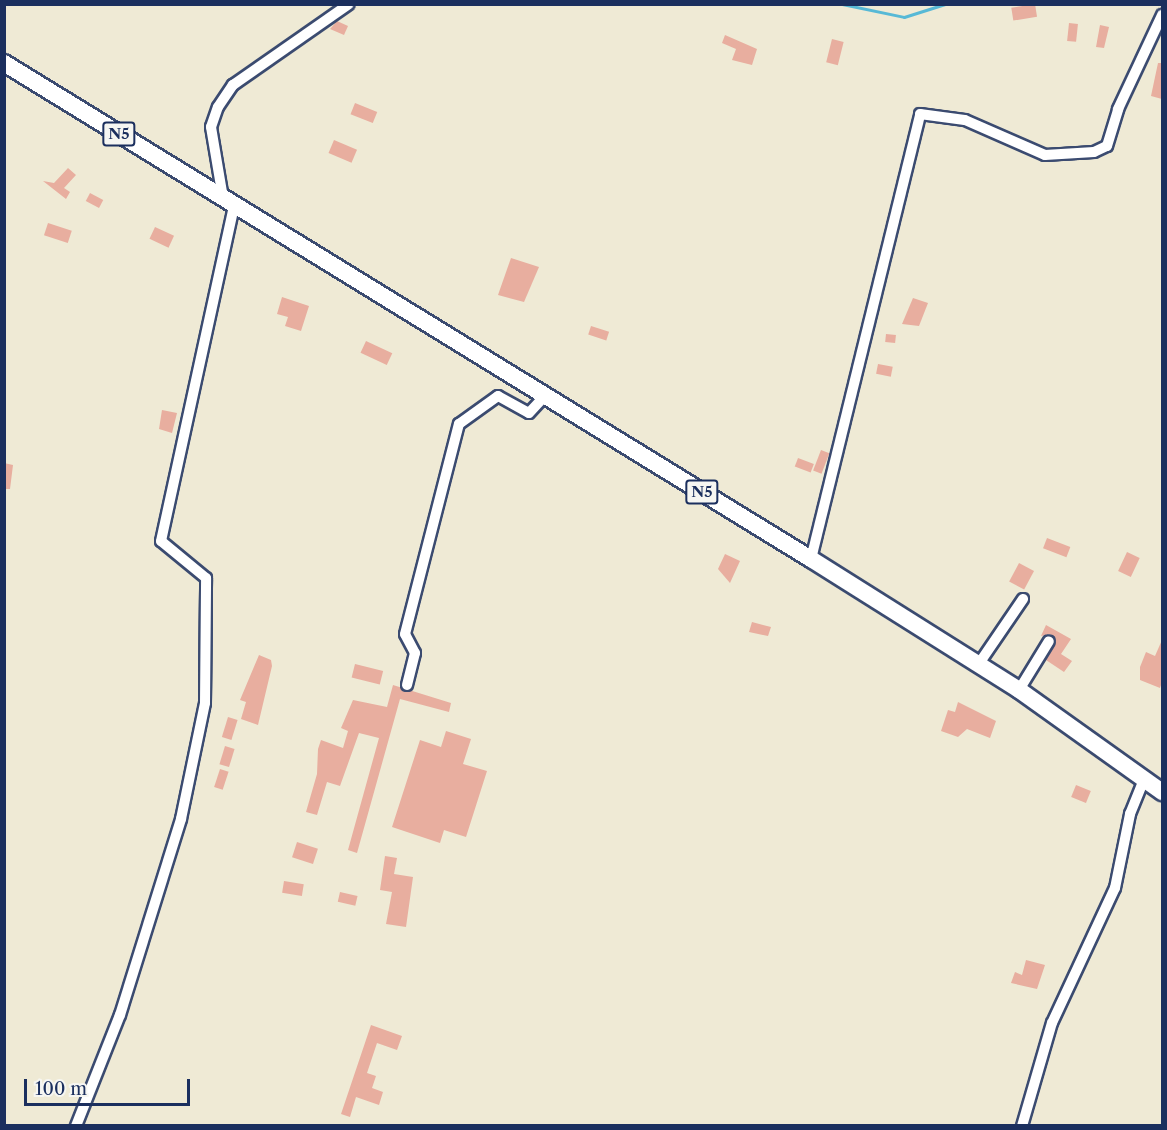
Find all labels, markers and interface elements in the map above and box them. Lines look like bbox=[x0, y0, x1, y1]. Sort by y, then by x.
road number: N5 bbox=[101, 122, 137, 146]
road number: N5 bbox=[684, 480, 720, 504]
scale bar bbox=[27, 1067, 194, 1105]
text: 100 m bbox=[35, 1078, 87, 1100]

